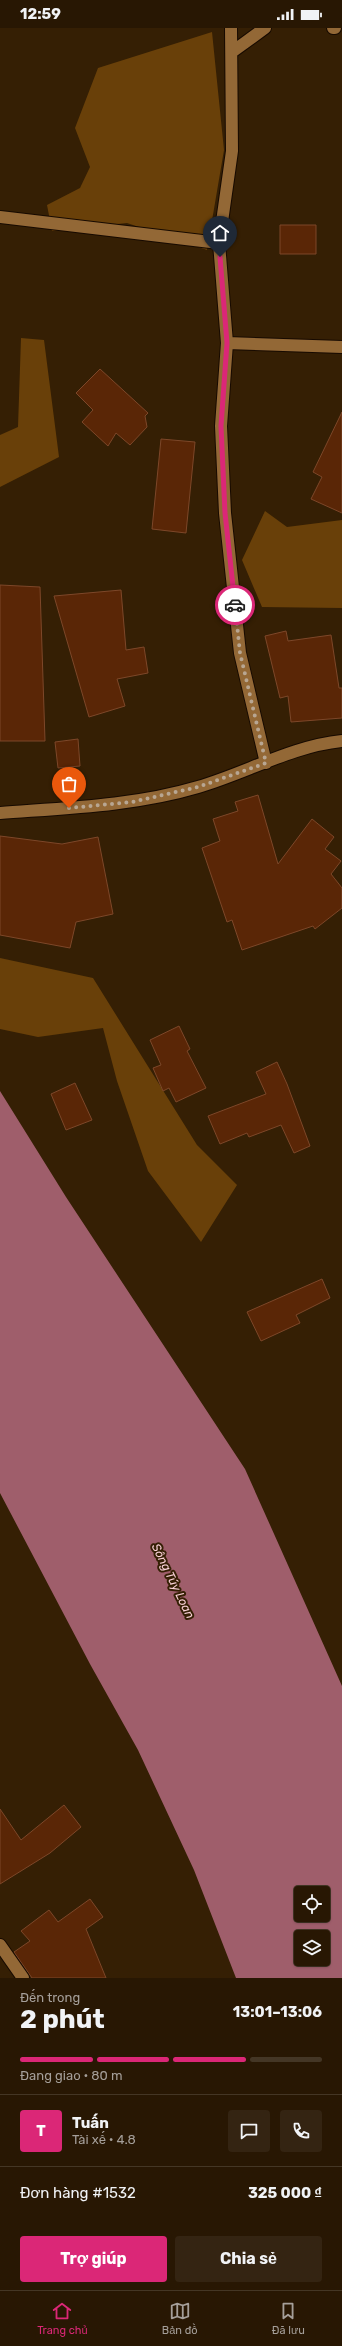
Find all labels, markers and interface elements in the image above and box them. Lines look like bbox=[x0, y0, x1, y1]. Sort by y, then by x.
text: 12:59 bbox=[20, 5, 61, 23]
pin bbox=[203, 216, 237, 257]
icon: home bbox=[209, 222, 231, 244]
courier bbox=[215, 585, 255, 625]
icon: car bbox=[224, 594, 246, 616]
pin bbox=[52, 767, 86, 808]
icon: bag bbox=[58, 773, 80, 795]
water label: Sông Túy Loan bbox=[149, 1541, 197, 1621]
map controls bbox=[294, 1886, 330, 1966]
button: locate bbox=[294, 1886, 330, 1922]
button: layers bbox=[294, 1930, 330, 1966]
text: Đến trong bbox=[20, 1990, 80, 2005]
text: 13:01–13:06 bbox=[233, 2003, 322, 2021]
text: 2 phút bbox=[20, 2004, 105, 2035]
text: Đang giao · 80 m bbox=[20, 2068, 123, 2083]
button: chat bbox=[228, 2110, 270, 2152]
button: phone bbox=[280, 2110, 322, 2152]
text: Tuấn bbox=[72, 2114, 109, 2132]
text: T bbox=[36, 2122, 46, 2140]
text: Tài xế · 4.8 bbox=[72, 2132, 136, 2147]
text: Đơn hàng #1532 bbox=[20, 2184, 136, 2202]
text: 325 000 ₫ bbox=[248, 2184, 322, 2202]
button: Trợ giúp bbox=[20, 2236, 167, 2282]
button: Chia sẻ bbox=[175, 2236, 322, 2282]
tab: Trang chủ bbox=[37, 2300, 88, 2337]
tab: Bản đồ bbox=[162, 2300, 198, 2337]
tab: Đã lưu bbox=[272, 2300, 305, 2337]

